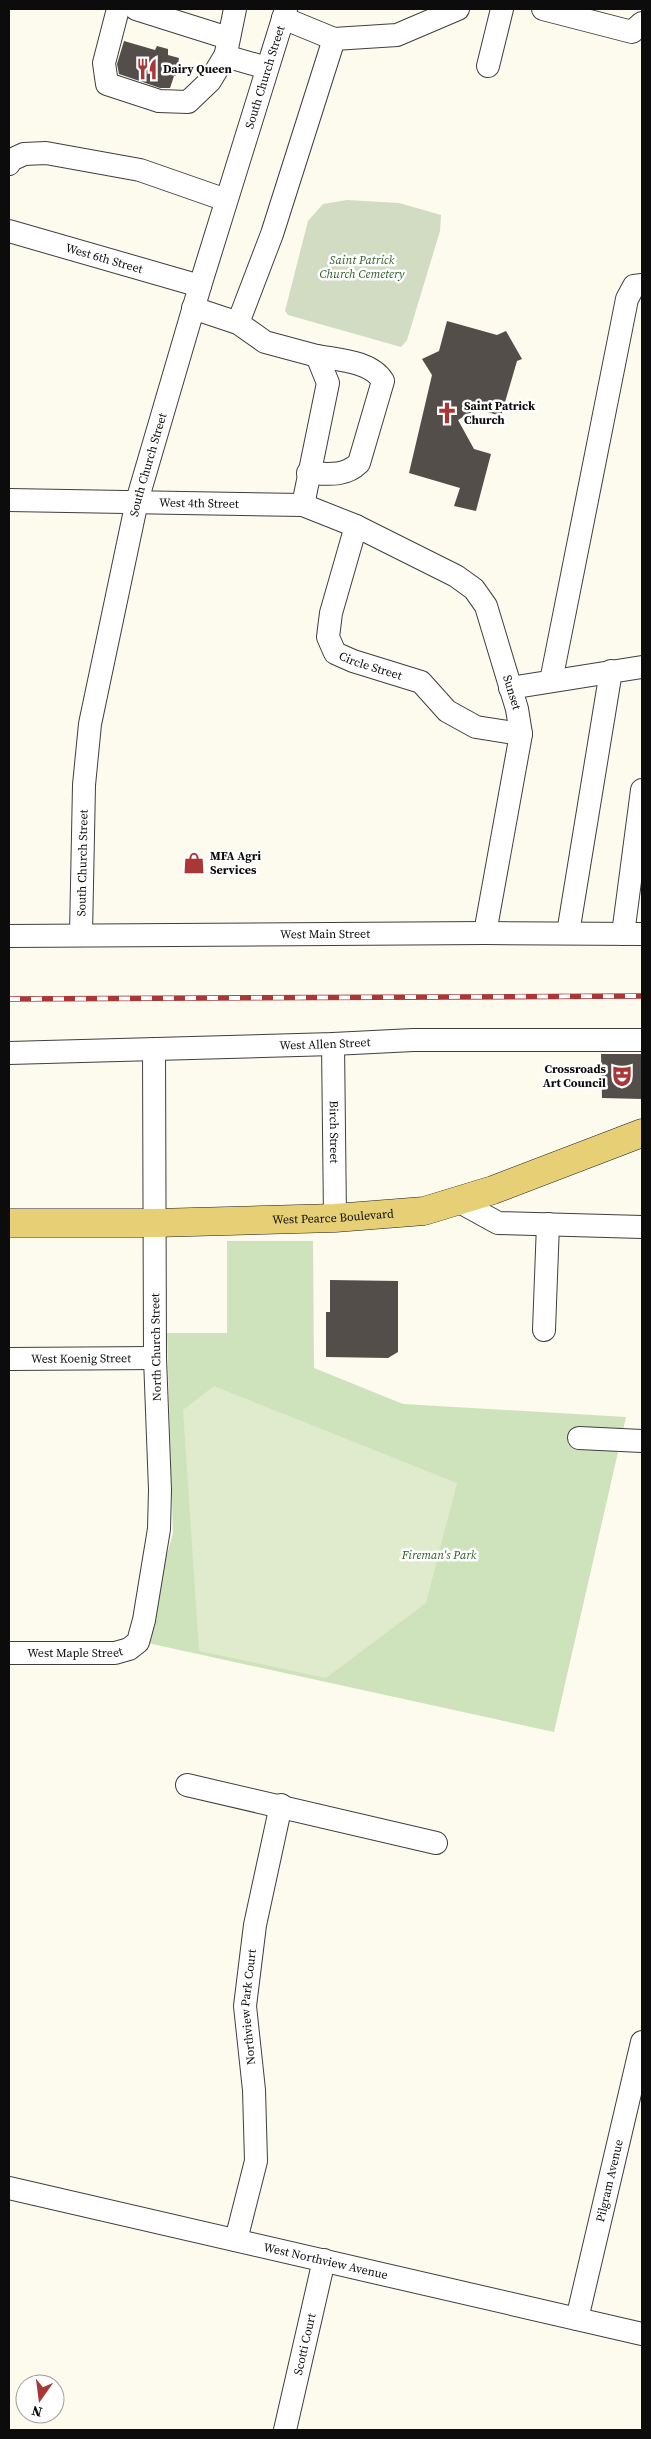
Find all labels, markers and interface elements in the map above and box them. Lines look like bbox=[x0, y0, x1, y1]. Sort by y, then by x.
street label: South Church Street bbox=[241, 24, 288, 131]
restaurant icon: Dairy Queen bbox=[134, 56, 160, 82]
place label: Dairy Queen bbox=[163, 61, 232, 77]
street label: West 6th Street bbox=[64, 240, 145, 277]
park label: Saint Patrick Church Cemetery bbox=[319, 252, 405, 282]
place label: Saint Patrick Church bbox=[464, 398, 536, 428]
church icon: Saint Patrick Church bbox=[434, 400, 460, 426]
street label: South Church Street bbox=[126, 411, 170, 518]
street label: West 4th Street bbox=[159, 495, 239, 512]
street label: Circle Street bbox=[336, 648, 404, 684]
street label: Sunset bbox=[499, 673, 525, 712]
street label: South Church Street bbox=[73, 809, 92, 917]
place label: MFA Agri Services bbox=[210, 848, 261, 878]
shop icon: MFA Agri Services bbox=[181, 850, 207, 876]
street label: West Main Street bbox=[280, 926, 370, 942]
street label: West Allen Street bbox=[279, 1034, 371, 1053]
place label: Crossroads Art Council bbox=[543, 1061, 607, 1091]
theatre icon: Crossroads Art Council bbox=[609, 1063, 635, 1089]
street label: Birch Street bbox=[326, 1100, 342, 1164]
street label: West Pearce Boulevard bbox=[272, 1205, 394, 1228]
street label: North Church Street bbox=[147, 1293, 165, 1401]
street label: West Koenig Street bbox=[31, 1350, 131, 1367]
park label: Fireman's Park bbox=[401, 1547, 477, 1563]
street label: West Maple Street bbox=[27, 1643, 125, 1661]
street label: Northview Park Court bbox=[237, 1948, 260, 2066]
street label: Pilgram Avenue bbox=[592, 2138, 627, 2224]
street label: West Northview Avenue bbox=[262, 2239, 389, 2283]
street label: Scotti Court bbox=[290, 2312, 320, 2377]
north arrow bbox=[15, 2374, 65, 2424]
text: N bbox=[29, 2401, 44, 2423]

